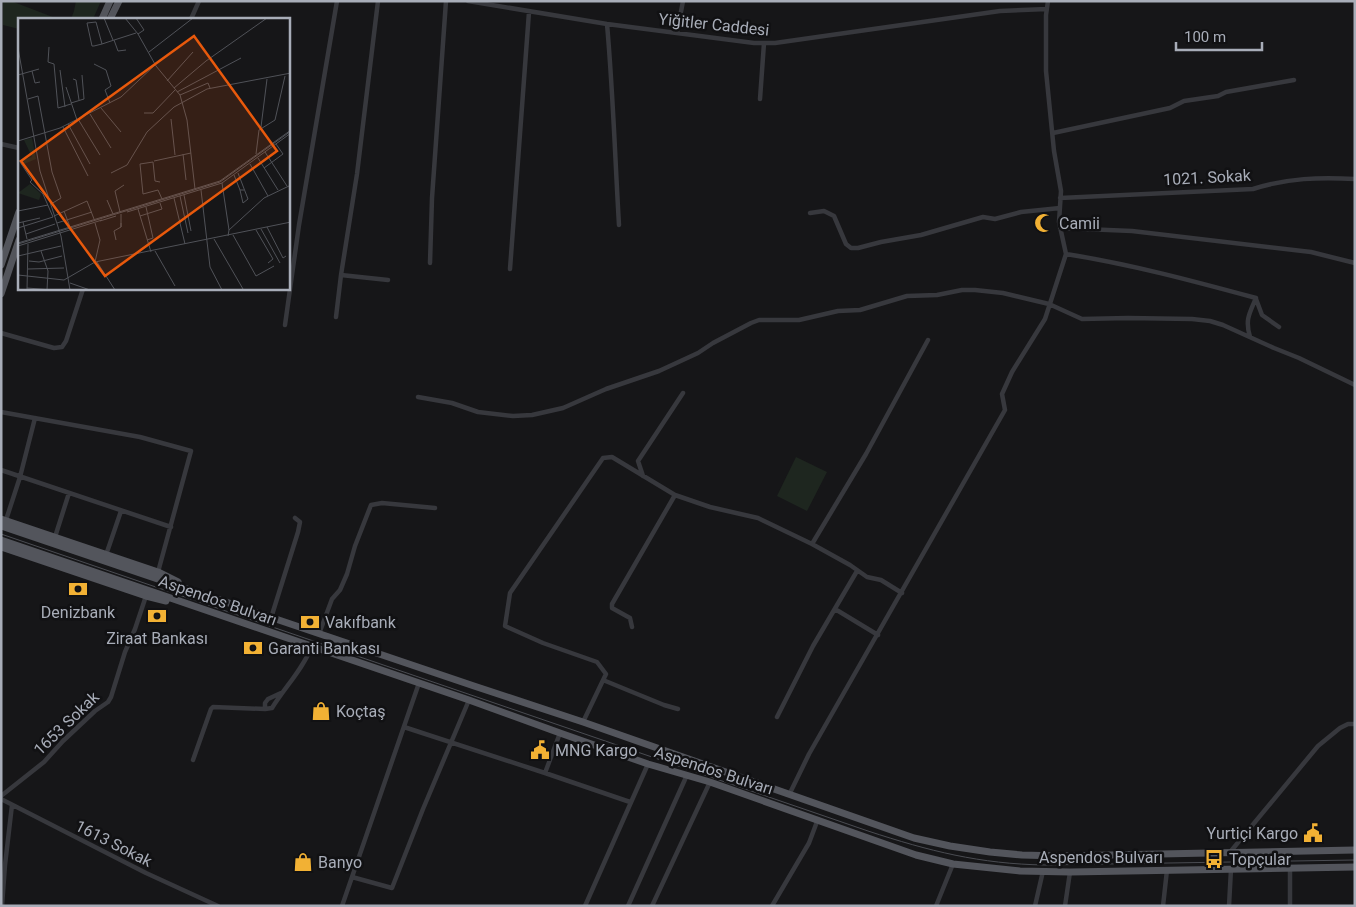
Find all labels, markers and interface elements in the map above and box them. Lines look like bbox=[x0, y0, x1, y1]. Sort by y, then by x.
street label: Yiğitler Caddesi bbox=[658, 9, 770, 40]
inset map bbox=[18, 18, 290, 290]
scale bar bbox=[1176, 20, 1262, 52]
text: 100 m bbox=[1184, 28, 1226, 46]
street label: 1021. Sokak bbox=[1163, 166, 1252, 189]
mosque icon: Camii bbox=[1033, 212, 1055, 234]
place label: Camii bbox=[1059, 214, 1100, 233]
street label: Aspendos Bulvarı bbox=[156, 571, 279, 630]
bank icon: Denizbank bbox=[67, 578, 89, 600]
place label: Denizbank bbox=[41, 603, 116, 622]
bank icon: Ziraat Bankası bbox=[146, 605, 168, 627]
bank icon: Vakıfbank bbox=[299, 611, 321, 633]
place label: Vakıfbank bbox=[325, 613, 397, 632]
place label: Ziraat Bankası bbox=[106, 629, 208, 648]
bank icon: Garanti Bankası bbox=[242, 637, 264, 659]
place label: Garanti Bankası bbox=[268, 639, 380, 658]
street label: 1653 Sokak bbox=[30, 687, 104, 759]
shop icon: Koçtaş bbox=[310, 700, 332, 722]
place label: Koçtaş bbox=[336, 702, 386, 721]
public building icon: MNG Kargo bbox=[529, 739, 551, 761]
place label: MNG Kargo bbox=[555, 741, 637, 760]
street label: Aspendos Bulvarı bbox=[652, 742, 776, 799]
street label: 1613 Sokak bbox=[72, 816, 156, 871]
public building icon: Yurtiçi Kargo bbox=[1302, 822, 1324, 844]
place label: Yurtiçi Kargo bbox=[1207, 824, 1298, 843]
street label: Aspendos Bulvarı bbox=[1039, 848, 1163, 867]
bus stop icon: Topçular bbox=[1203, 848, 1225, 870]
place label: Topçular bbox=[1229, 850, 1292, 869]
shop icon: Banyo bbox=[292, 851, 314, 873]
place label: Banyo bbox=[318, 853, 362, 872]

